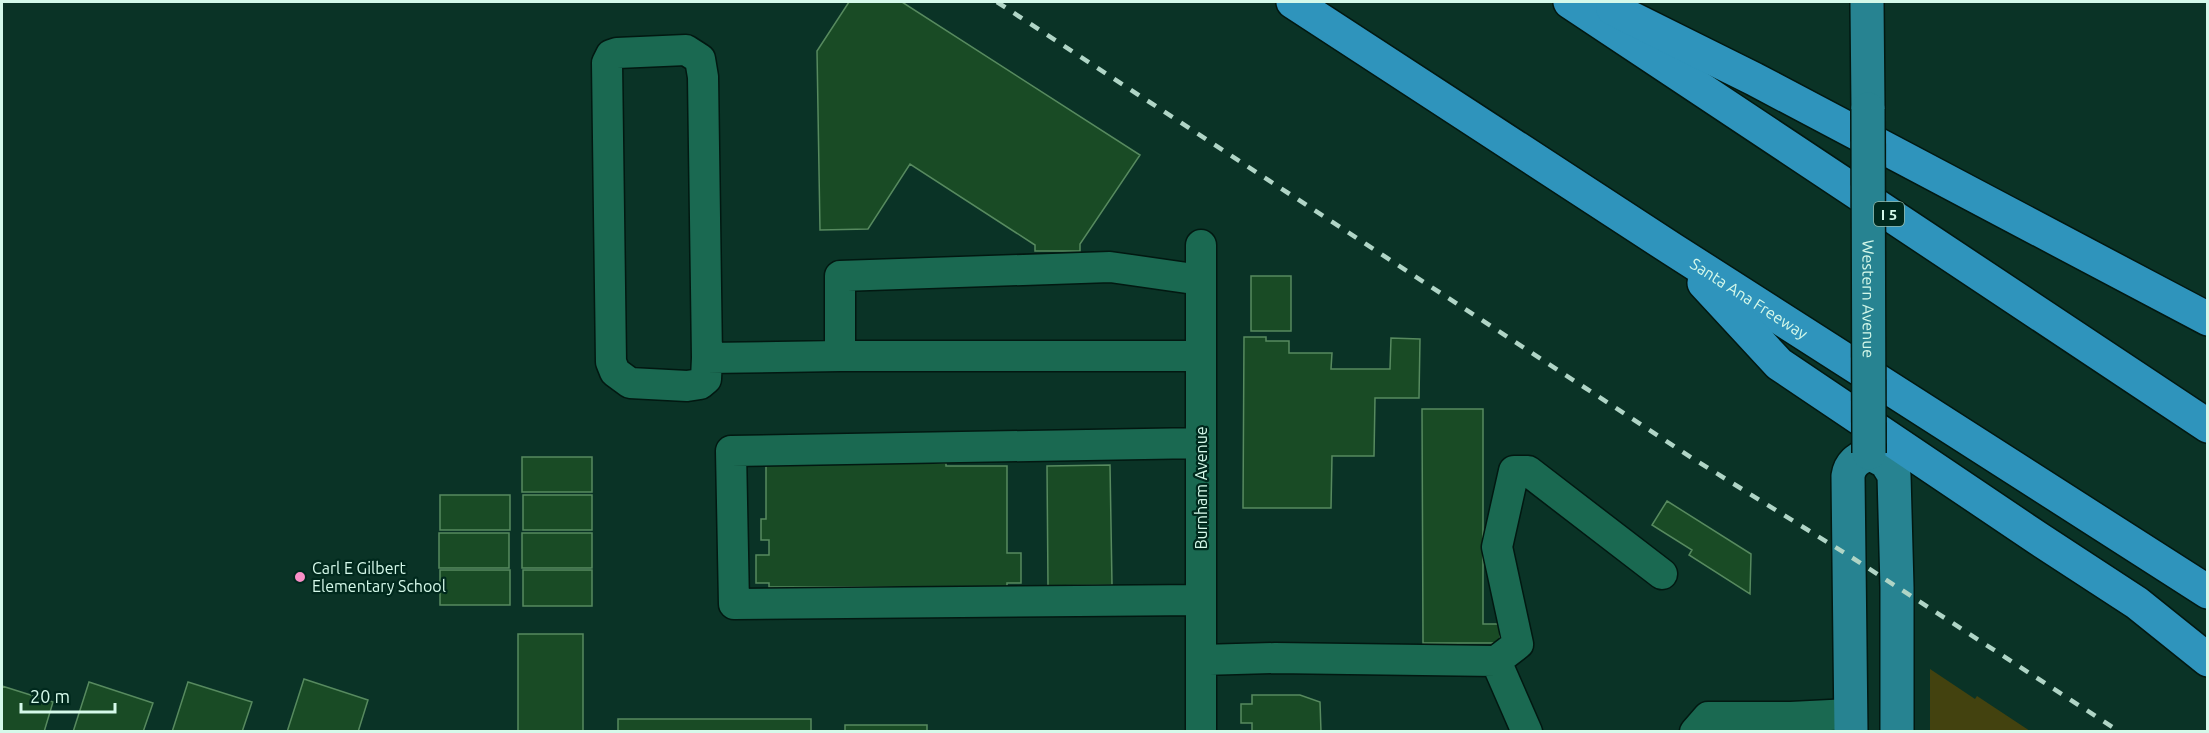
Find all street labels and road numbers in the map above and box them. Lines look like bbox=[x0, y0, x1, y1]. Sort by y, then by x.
road number: I 5 bbox=[1874, 202, 1904, 226]
street label: Western Avenue bbox=[1859, 240, 1878, 358]
street label: Santa Ana Freeway bbox=[1687, 254, 1811, 343]
street label: Burnham Avenue bbox=[1192, 426, 1210, 550]

